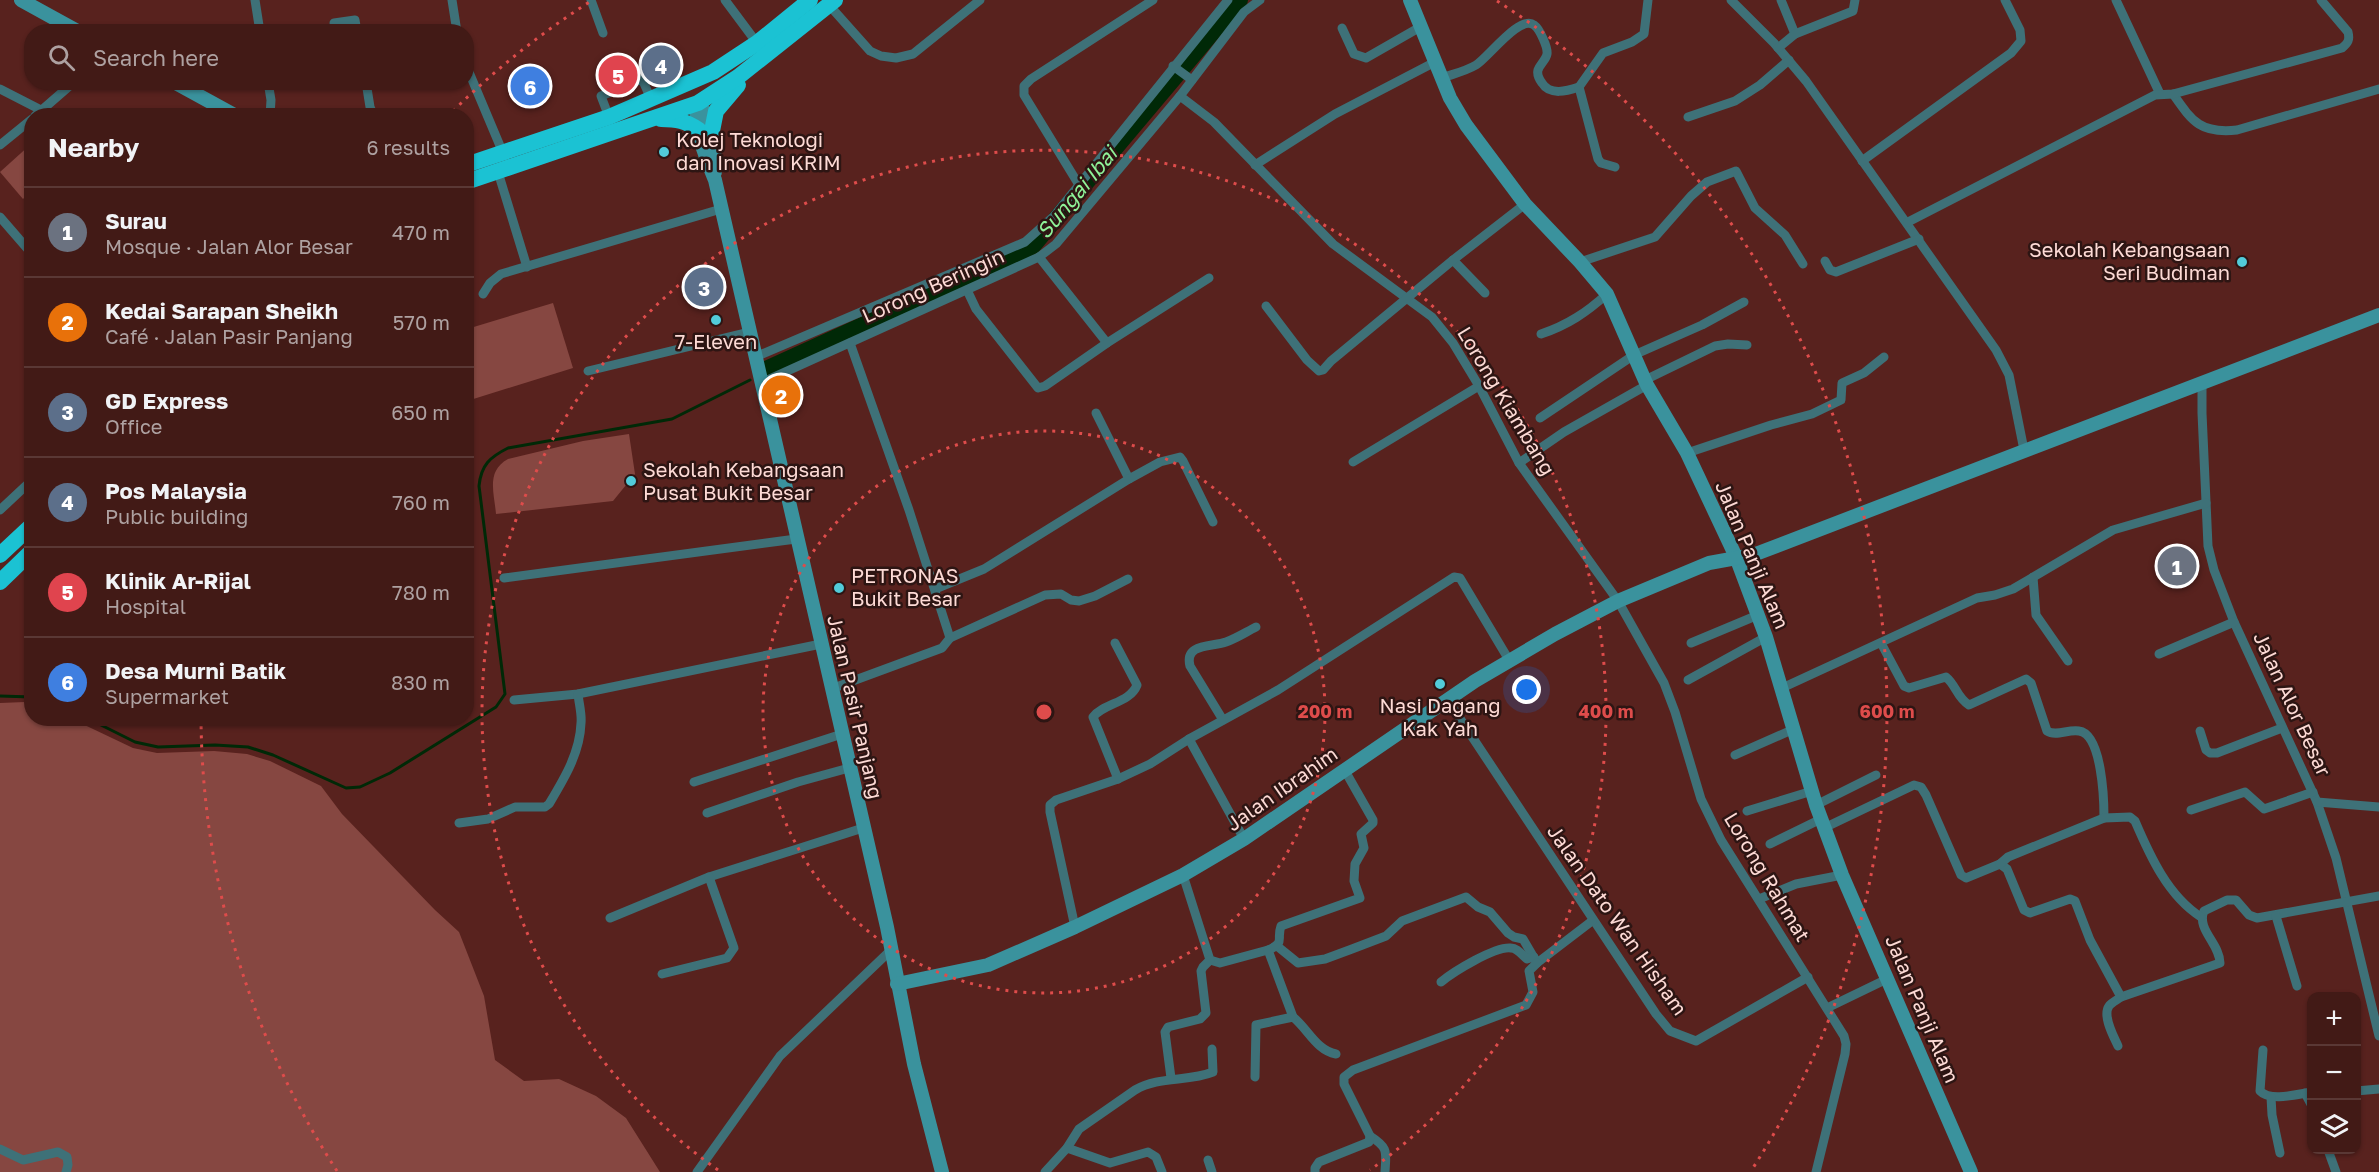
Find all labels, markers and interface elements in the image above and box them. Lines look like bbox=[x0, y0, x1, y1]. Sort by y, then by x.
search box bbox=[24, 24, 474, 90]
icon: search bbox=[45, 41, 78, 74]
pin: 4 bbox=[642, 42, 680, 88]
text: Search here bbox=[93, 44, 219, 71]
pin: 5 bbox=[598, 52, 638, 98]
pin: 6 bbox=[510, 64, 550, 109]
place label: Kolej Teknologi dan Inovasi KRIM bbox=[676, 127, 841, 174]
text: Nearby bbox=[48, 132, 139, 163]
text: 6 results bbox=[366, 135, 450, 159]
water label: Sungai Ibai bbox=[1030, 139, 1124, 244]
marker: Kolej Teknologi dan Inovasi KRIM bbox=[657, 145, 671, 159]
text: Surau bbox=[105, 207, 167, 234]
text: 1 bbox=[62, 220, 73, 244]
text: 470 m bbox=[392, 220, 450, 244]
text: Mosque · Jalan Alor Besar bbox=[105, 234, 353, 258]
place label: Sekolah Kebangsaan Seri Budiman bbox=[2029, 237, 2230, 284]
street label: Lorong Beringin bbox=[858, 243, 1007, 327]
marker: Sekolah Kebangsaan Seri Budiman bbox=[2235, 255, 2249, 269]
pin: 3 bbox=[684, 264, 724, 310]
text: Kedai Sarapan Sheikh bbox=[105, 297, 338, 324]
text: 2 bbox=[61, 310, 74, 334]
text: 570 m bbox=[393, 310, 450, 334]
marker: 7-Eleven bbox=[709, 313, 723, 327]
street label: Lorong Kiambang bbox=[1453, 322, 1561, 479]
text: Café · Jalan Pasir Panjang bbox=[105, 324, 353, 348]
place label: 7-Eleven bbox=[675, 329, 757, 353]
pin: 2 bbox=[762, 372, 800, 418]
text: GD Express bbox=[105, 387, 228, 414]
text: 3 bbox=[61, 400, 74, 424]
text: 650 m bbox=[391, 400, 450, 424]
text: Office bbox=[105, 414, 162, 438]
place label: Sekolah Kebangsaan Pusat Bukit Besar bbox=[643, 457, 844, 504]
marker: Sekolah Kebangsaan Pusat Bukit Besar bbox=[624, 474, 638, 488]
text: Pos Malaysia bbox=[105, 477, 247, 504]
street label: Jalan Panji Alam bbox=[1711, 477, 1795, 632]
text: 4 bbox=[61, 490, 74, 514]
text: 760 m bbox=[392, 490, 450, 514]
text: Public building bbox=[105, 504, 248, 528]
pin: 1 bbox=[2158, 544, 2196, 588]
place label: PETRONAS Bukit Besar bbox=[851, 563, 961, 610]
text: Klinik Ar-Rijal bbox=[105, 567, 251, 594]
text: 5 bbox=[61, 580, 74, 604]
text: 780 m bbox=[392, 580, 450, 604]
marker: PETRONAS Bukit Besar bbox=[832, 581, 846, 595]
text: Hospital bbox=[105, 594, 186, 618]
street label: Jalan Pasir Panjang bbox=[823, 612, 889, 801]
street label: Jalan Alor Besar bbox=[2249, 628, 2337, 780]
text: Desa Murni Batik bbox=[105, 657, 286, 684]
text: 6 bbox=[61, 670, 74, 694]
text: 830 m bbox=[391, 670, 450, 694]
your location bbox=[1512, 675, 1541, 704]
marker: Nasi Dagang Kak Yah bbox=[1433, 677, 1447, 691]
text: Supermarket bbox=[105, 684, 229, 708]
place label: Nasi Dagang Kak Yah bbox=[1380, 693, 1500, 740]
text: 200 m bbox=[1298, 700, 1352, 722]
text: 400 m bbox=[1579, 700, 1633, 722]
text: 600 m bbox=[1859, 700, 1915, 722]
centre of rings bbox=[1034, 702, 1054, 722]
street label: Jalan Ibrahim bbox=[1221, 741, 1342, 835]
street label: Lorong Rahmat bbox=[1720, 808, 1816, 945]
street label: Jalan Dato Wan Hisham bbox=[1543, 820, 1693, 1019]
street label: Jalan Panji Alam bbox=[1881, 931, 1965, 1086]
map controls bbox=[2307, 992, 2361, 1154]
button: + bbox=[2307, 992, 2361, 1046]
button: − bbox=[2307, 1046, 2361, 1100]
button: layers bbox=[2307, 1100, 2361, 1154]

